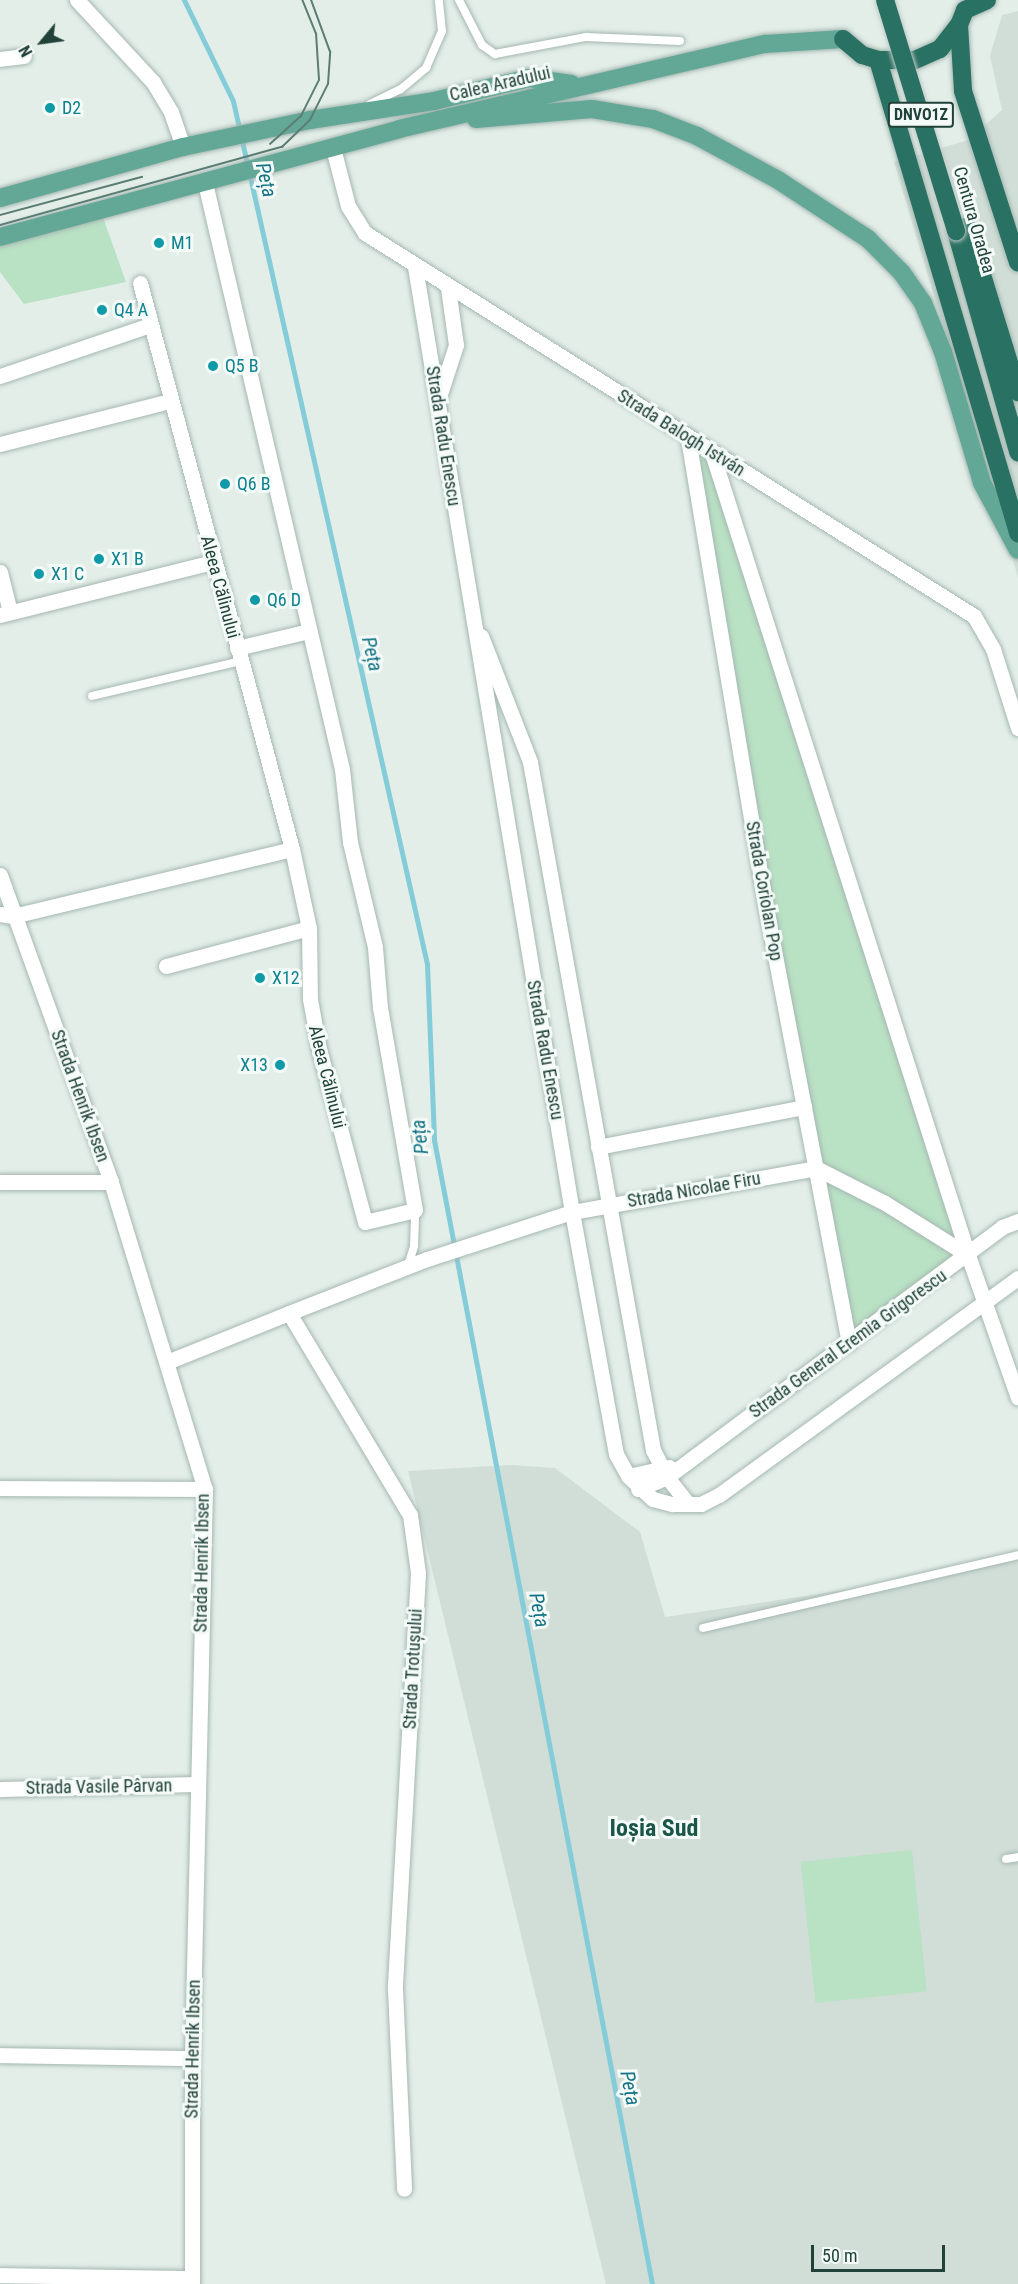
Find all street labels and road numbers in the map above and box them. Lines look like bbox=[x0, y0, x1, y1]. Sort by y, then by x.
street label: Calea Aradului bbox=[447, 62, 553, 106]
road number: DNVO1Z bbox=[886, 102, 956, 128]
street label: Centura Oradea bbox=[948, 164, 1000, 276]
street label: Strada Radu Enescu bbox=[421, 364, 465, 508]
street label: Strada Balogh István bbox=[613, 385, 749, 481]
street label: Aleea Călinului bbox=[196, 533, 244, 641]
street label: Strada Coriolan Pop bbox=[741, 820, 787, 962]
street label: Strada Radu Enescu bbox=[522, 979, 568, 1121]
street label: Aleea Călinului bbox=[304, 1023, 350, 1131]
street label: Strada Henrik Ibsen bbox=[46, 1027, 114, 1165]
street label: Strada Nicolae Firu bbox=[626, 1168, 762, 1212]
street label: Strada General Eremia Grigorescu bbox=[745, 1265, 951, 1423]
street label: Strada Henrik Ibsen bbox=[190, 1493, 214, 1633]
street label: Strada Trotușului bbox=[399, 1608, 427, 1730]
street label: Strada Vasile Pârvan bbox=[26, 1775, 172, 1799]
street label: Strada Henrik Ibsen bbox=[181, 1979, 205, 2119]

